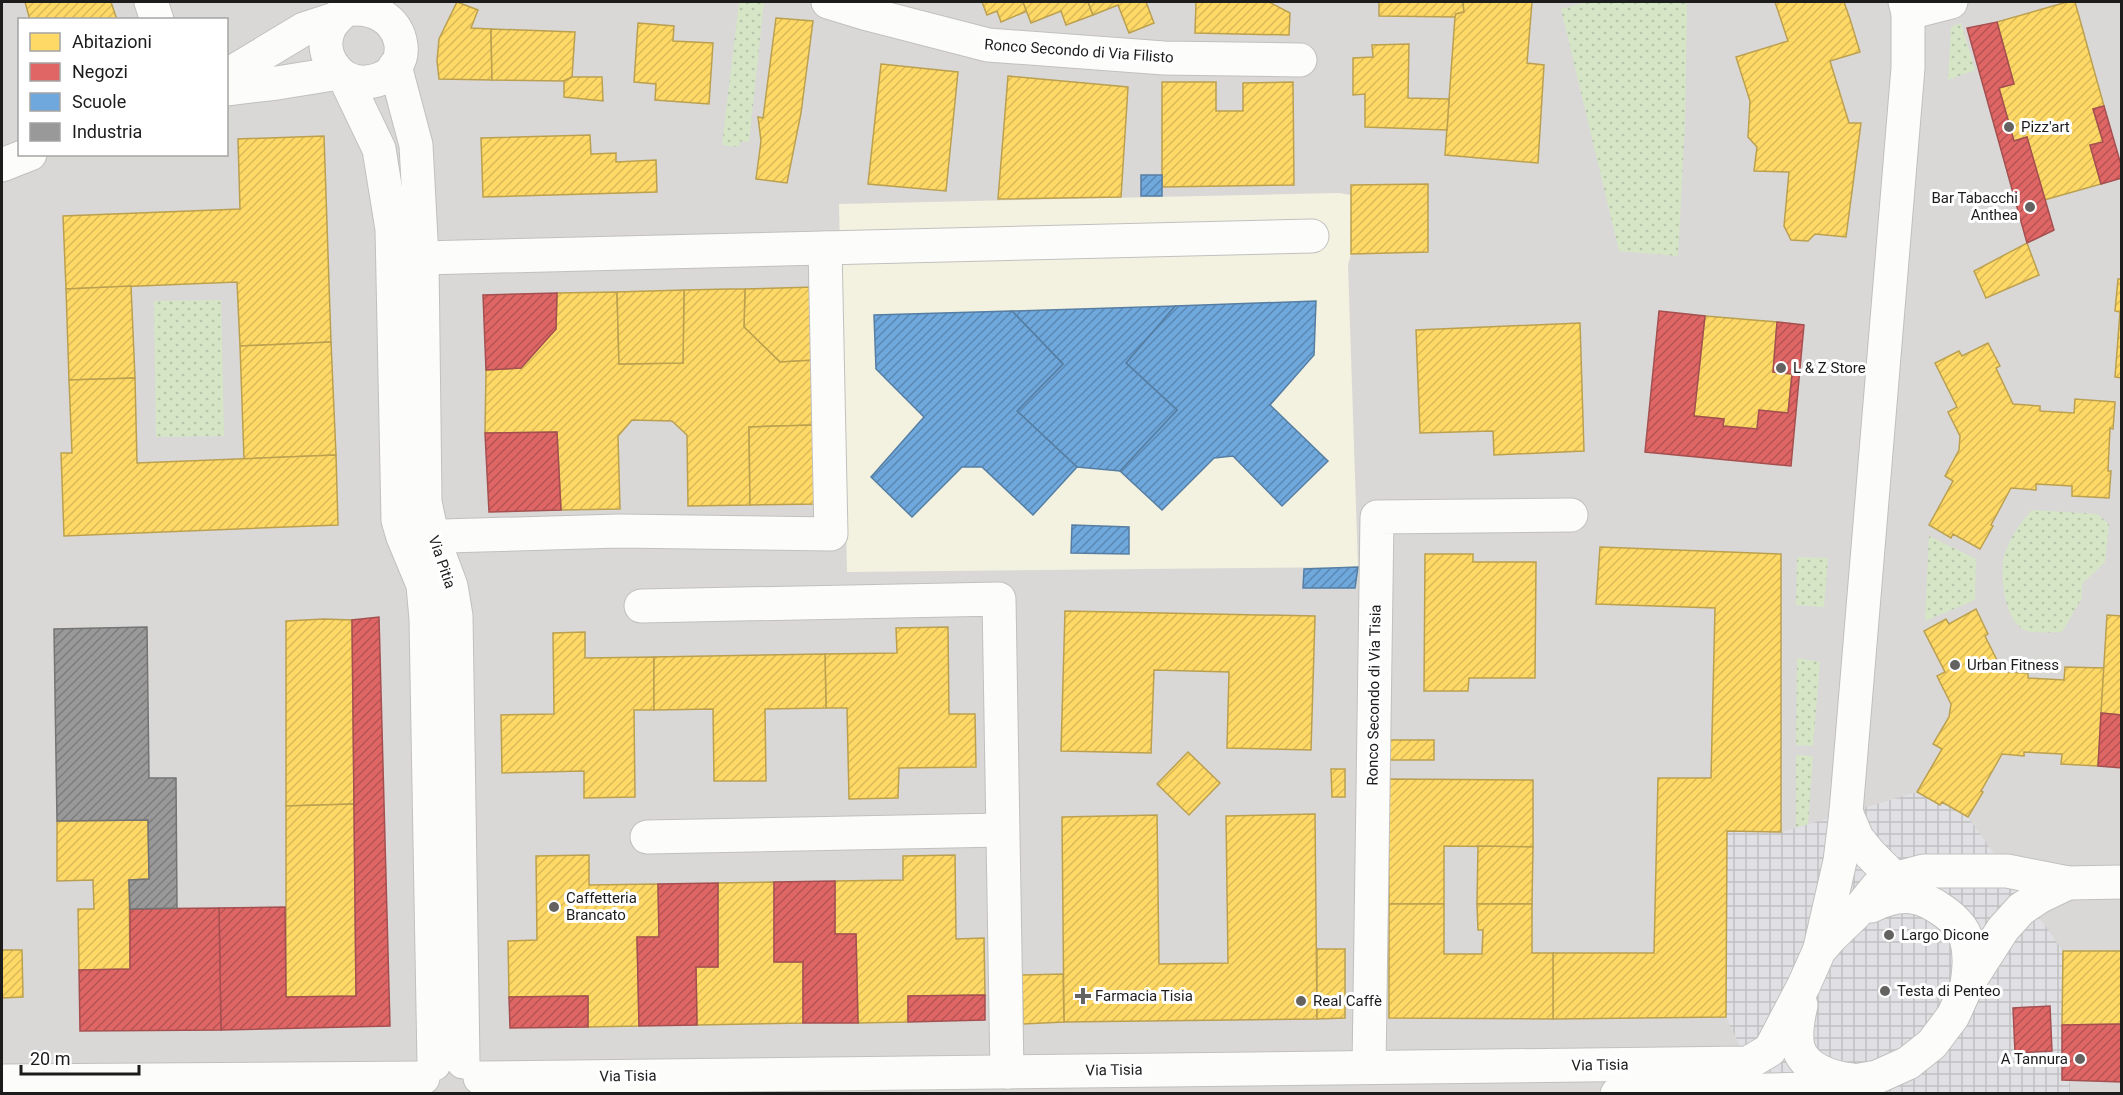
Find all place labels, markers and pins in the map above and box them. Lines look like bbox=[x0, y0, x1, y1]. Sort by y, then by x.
place label: Pizz'art bbox=[2021, 118, 2070, 136]
marker: Pizz'art bbox=[2002, 120, 2016, 134]
place label: Bar Tabacchi Anthea bbox=[1932, 189, 2018, 224]
marker: Bar Tabacchi Anthea bbox=[2023, 200, 2037, 214]
place label: L & Z Store bbox=[1793, 359, 1866, 377]
marker: L & Z Store bbox=[1774, 361, 1788, 375]
place label: Urban Fitness bbox=[1967, 656, 2059, 674]
marker: Urban Fitness bbox=[1948, 658, 1962, 672]
place label: Caffetteria Brancato bbox=[566, 889, 637, 924]
marker: Caffetteria Brancato bbox=[547, 900, 561, 914]
place label: Largo Dicone bbox=[1901, 926, 1989, 944]
marker: Largo Dicone bbox=[1882, 928, 1896, 942]
place label: Testa di Penteo bbox=[1897, 982, 2001, 1000]
marker: Testa di Penteo bbox=[1878, 984, 1892, 998]
place label: Farmacia Tisia bbox=[1095, 987, 1193, 1005]
marker: Farmacia Tisia bbox=[1076, 989, 1090, 1003]
place label: Real Caffè bbox=[1313, 992, 1382, 1010]
marker: Real Caffè bbox=[1294, 994, 1308, 1008]
place label: A Tannura bbox=[2001, 1050, 2068, 1068]
marker: A Tannura bbox=[2073, 1052, 2087, 1066]

